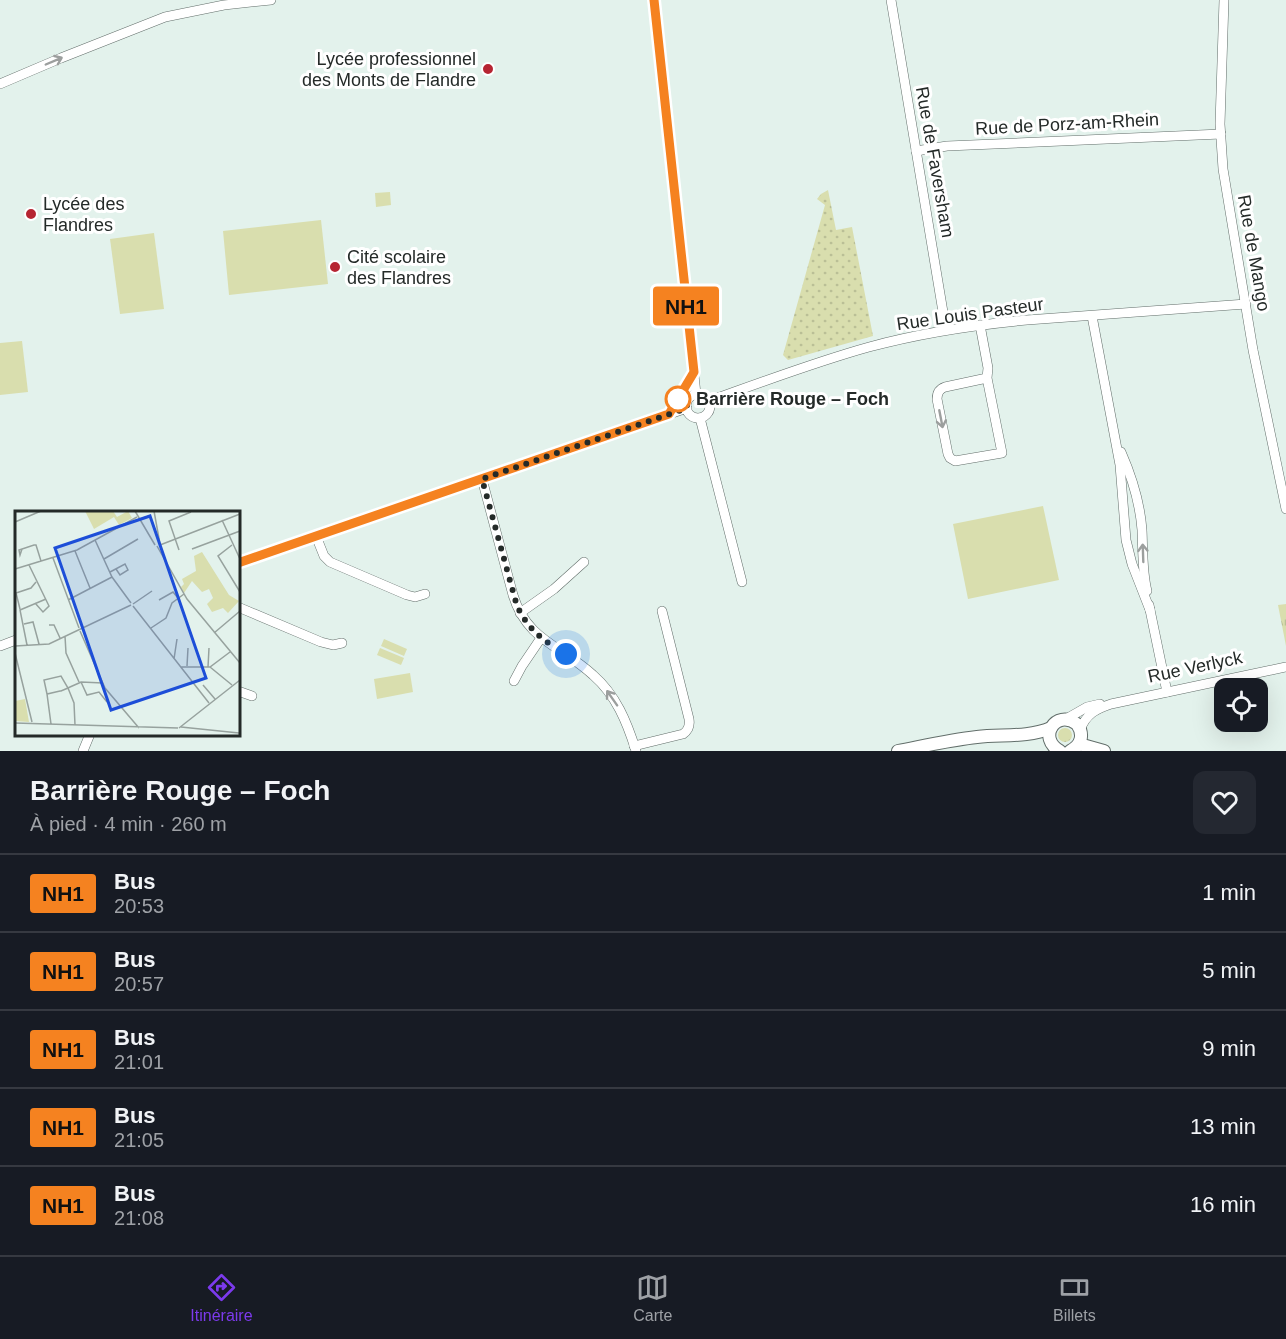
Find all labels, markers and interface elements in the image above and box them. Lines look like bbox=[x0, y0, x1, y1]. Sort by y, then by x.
place label: Lycée professionnel des Monts de Flandre bbox=[302, 49, 476, 90]
one-way arrow bbox=[44, 55, 62, 66]
marker: Lycée professionnel des Monts de Flandre bbox=[481, 62, 495, 76]
street label: Rue de Faversham bbox=[912, 85, 958, 239]
street label: Rue de Porz-am-Rhein bbox=[975, 109, 1159, 139]
street label: Rue de Mango bbox=[1234, 193, 1274, 313]
place label: Lycée des Flandres bbox=[43, 194, 124, 235]
marker: Lycée des Flandres bbox=[24, 207, 38, 221]
place label: Cité scolaire des Flandres bbox=[347, 247, 451, 288]
marker: Cité scolaire des Flandres bbox=[328, 260, 342, 274]
line badge: NH1 bbox=[652, 286, 720, 326]
street label: Rue Louis Pasteur bbox=[895, 294, 1045, 334]
text: NH1 bbox=[665, 295, 707, 318]
marker: Barrière Rouge – Foch bbox=[665, 386, 691, 412]
place label: Barrière Rouge – Foch bbox=[696, 389, 889, 409]
one-way arrow bbox=[936, 408, 947, 428]
inset map bbox=[15, 511, 240, 736]
one-way arrow bbox=[1137, 543, 1148, 563]
your location bbox=[551, 639, 581, 669]
street label: Rue Verlyck bbox=[1146, 647, 1245, 687]
map controls bbox=[1214, 678, 1268, 732]
button: locate bbox=[1214, 678, 1268, 732]
one-way arrow bbox=[606, 690, 618, 706]
button: heart bbox=[1193, 771, 1256, 834]
text: Barrière Rouge – Foch bbox=[30, 775, 330, 806]
text: À pied · 4 min · 260 m bbox=[30, 813, 227, 835]
text: Bus bbox=[114, 869, 156, 894]
text: 1 min bbox=[1202, 880, 1256, 905]
text: NH1 bbox=[42, 882, 84, 905]
text: 20:53 bbox=[114, 895, 164, 917]
text: Bus bbox=[114, 947, 156, 972]
text: 5 min bbox=[1202, 958, 1256, 983]
text: NH1 bbox=[42, 960, 84, 983]
text: 20:57 bbox=[114, 973, 164, 995]
text: Bus bbox=[114, 1025, 156, 1050]
text: 9 min bbox=[1202, 1036, 1256, 1061]
text: NH1 bbox=[42, 1038, 84, 1061]
text: 21:01 bbox=[114, 1051, 164, 1073]
text: Bus bbox=[114, 1103, 156, 1128]
text: 13 min bbox=[1190, 1114, 1256, 1139]
text: NH1 bbox=[42, 1116, 84, 1139]
text: 21:05 bbox=[114, 1129, 164, 1151]
text: Bus bbox=[114, 1181, 156, 1206]
text: 16 min bbox=[1190, 1192, 1256, 1217]
text: NH1 bbox=[42, 1194, 84, 1217]
text: 21:08 bbox=[114, 1207, 164, 1229]
tab: Itinéraire bbox=[190, 1271, 253, 1325]
tab: Carte bbox=[633, 1271, 672, 1325]
tab: Billets bbox=[1053, 1271, 1096, 1325]

